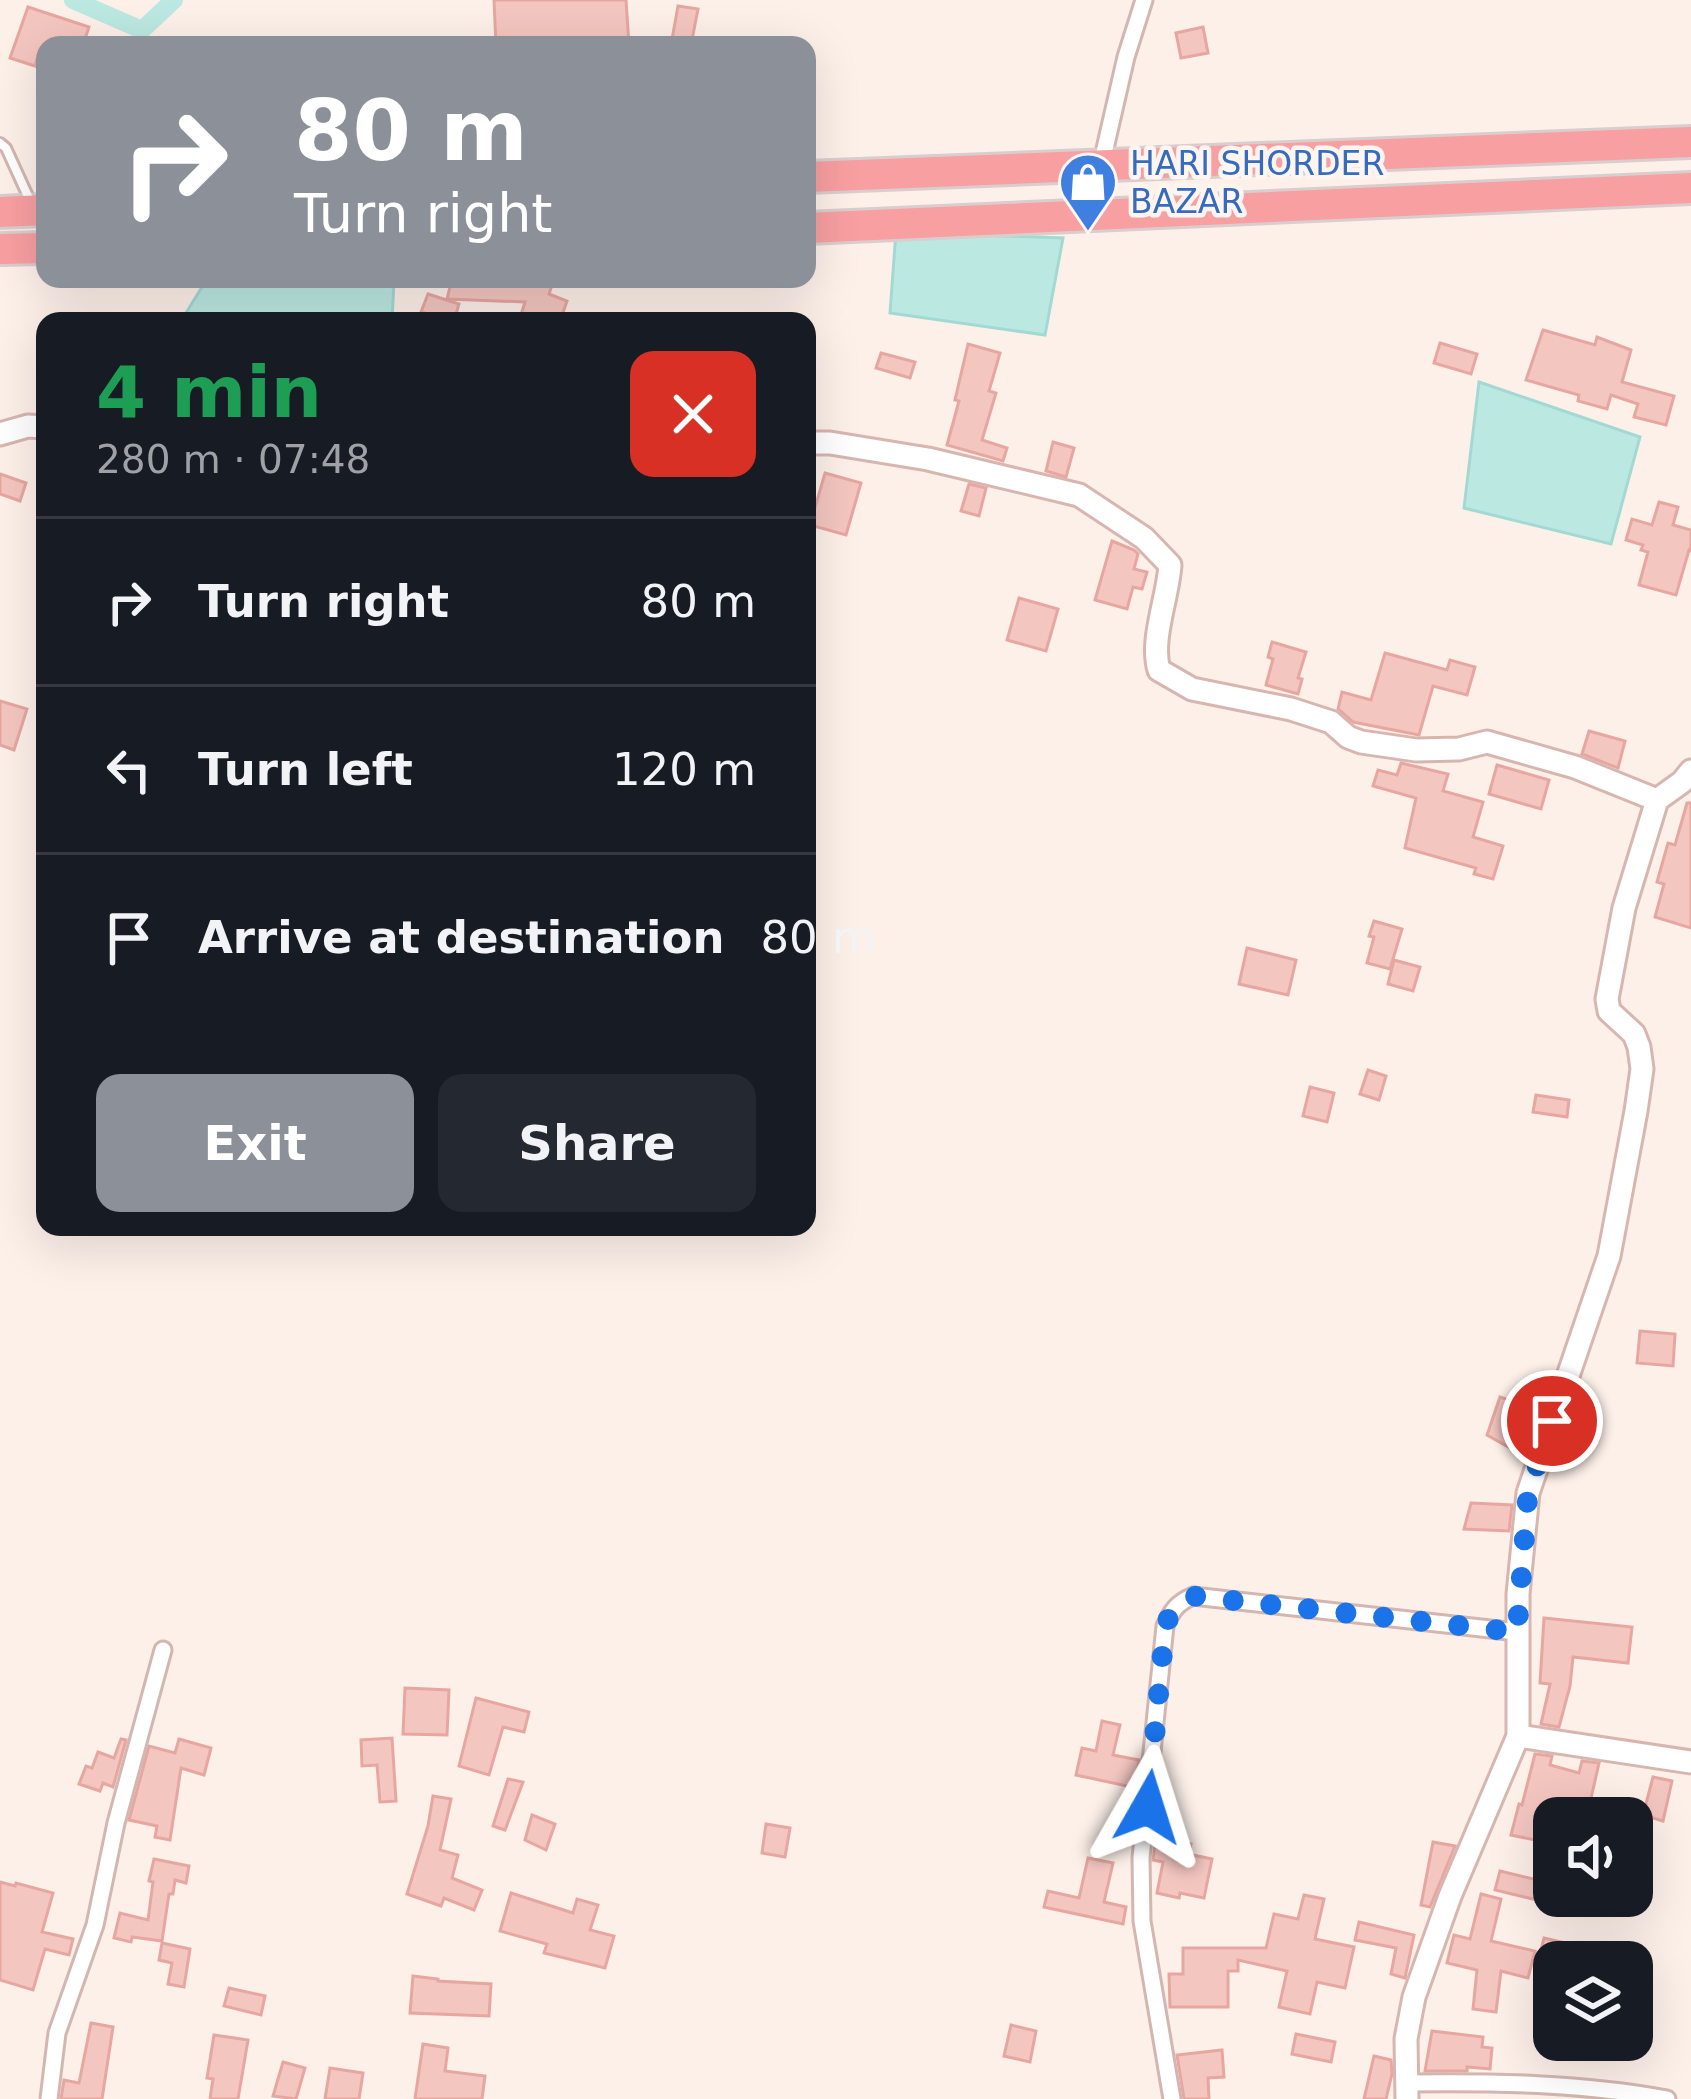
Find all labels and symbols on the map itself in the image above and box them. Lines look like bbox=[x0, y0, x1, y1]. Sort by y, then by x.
place label: HARI SHORDER BAZAR bbox=[1130, 144, 1384, 221]
shop icon: HARI SHORDER BAZAR bbox=[1057, 151, 1119, 233]
pin bbox=[1501, 1370, 1603, 1472]
position arrow bbox=[1085, 1744, 1211, 1870]

